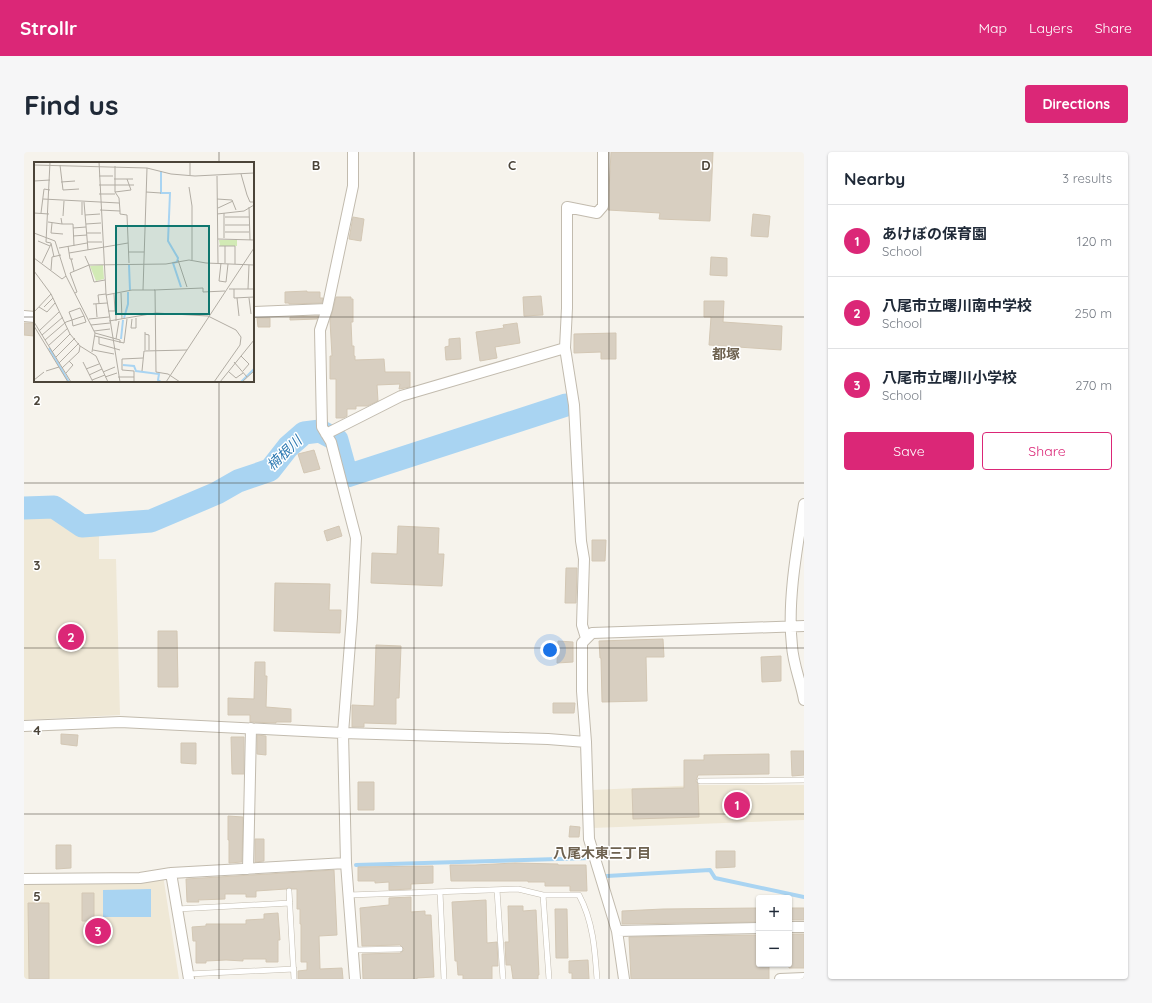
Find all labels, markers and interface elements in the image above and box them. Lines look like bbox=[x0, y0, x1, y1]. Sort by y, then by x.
text: Strollr bbox=[20, 16, 77, 40]
text: Map bbox=[978, 19, 1007, 37]
text: Layers bbox=[1029, 19, 1073, 37]
text: Share bbox=[1095, 19, 1132, 37]
button: Directions bbox=[1025, 85, 1128, 123]
text: Find us bbox=[24, 87, 118, 122]
text: B bbox=[312, 157, 320, 173]
text: C bbox=[508, 157, 516, 173]
text: D bbox=[701, 157, 711, 173]
inset map bbox=[34, 162, 254, 382]
text: Nearby bbox=[844, 168, 905, 189]
text: 3 results bbox=[1062, 170, 1112, 186]
text: あけぼの保育園 bbox=[882, 224, 987, 243]
text: 1 bbox=[854, 233, 860, 249]
text: 120 m bbox=[1077, 233, 1112, 249]
text: School bbox=[882, 243, 922, 259]
text: 八尾市立曙川南中学校 bbox=[882, 296, 1032, 315]
text: 2 bbox=[853, 305, 861, 321]
text: 250 m bbox=[1075, 305, 1112, 321]
text: School bbox=[882, 315, 922, 331]
district label: 都塚 bbox=[712, 345, 740, 363]
text: 八尾市立曙川小学校 bbox=[882, 368, 1017, 387]
text: 3 bbox=[854, 377, 860, 393]
text: 270 m bbox=[1075, 377, 1112, 393]
text: School bbox=[882, 387, 922, 403]
text: 2 bbox=[33, 392, 41, 408]
water label: 楠根川 bbox=[263, 431, 307, 474]
button: Save bbox=[844, 432, 974, 470]
button: Share bbox=[982, 432, 1112, 470]
text: 3 bbox=[34, 557, 41, 573]
pin: 2 bbox=[58, 622, 84, 652]
your location bbox=[540, 640, 560, 660]
text: 4 bbox=[33, 722, 41, 738]
pin: 1 bbox=[724, 790, 750, 820]
district label: 八尾木東三丁目 bbox=[553, 844, 651, 862]
text: 5 bbox=[33, 888, 41, 904]
map controls bbox=[756, 895, 792, 967]
button: + bbox=[756, 895, 792, 931]
pin: 3 bbox=[85, 916, 111, 946]
button: − bbox=[756, 931, 792, 967]

